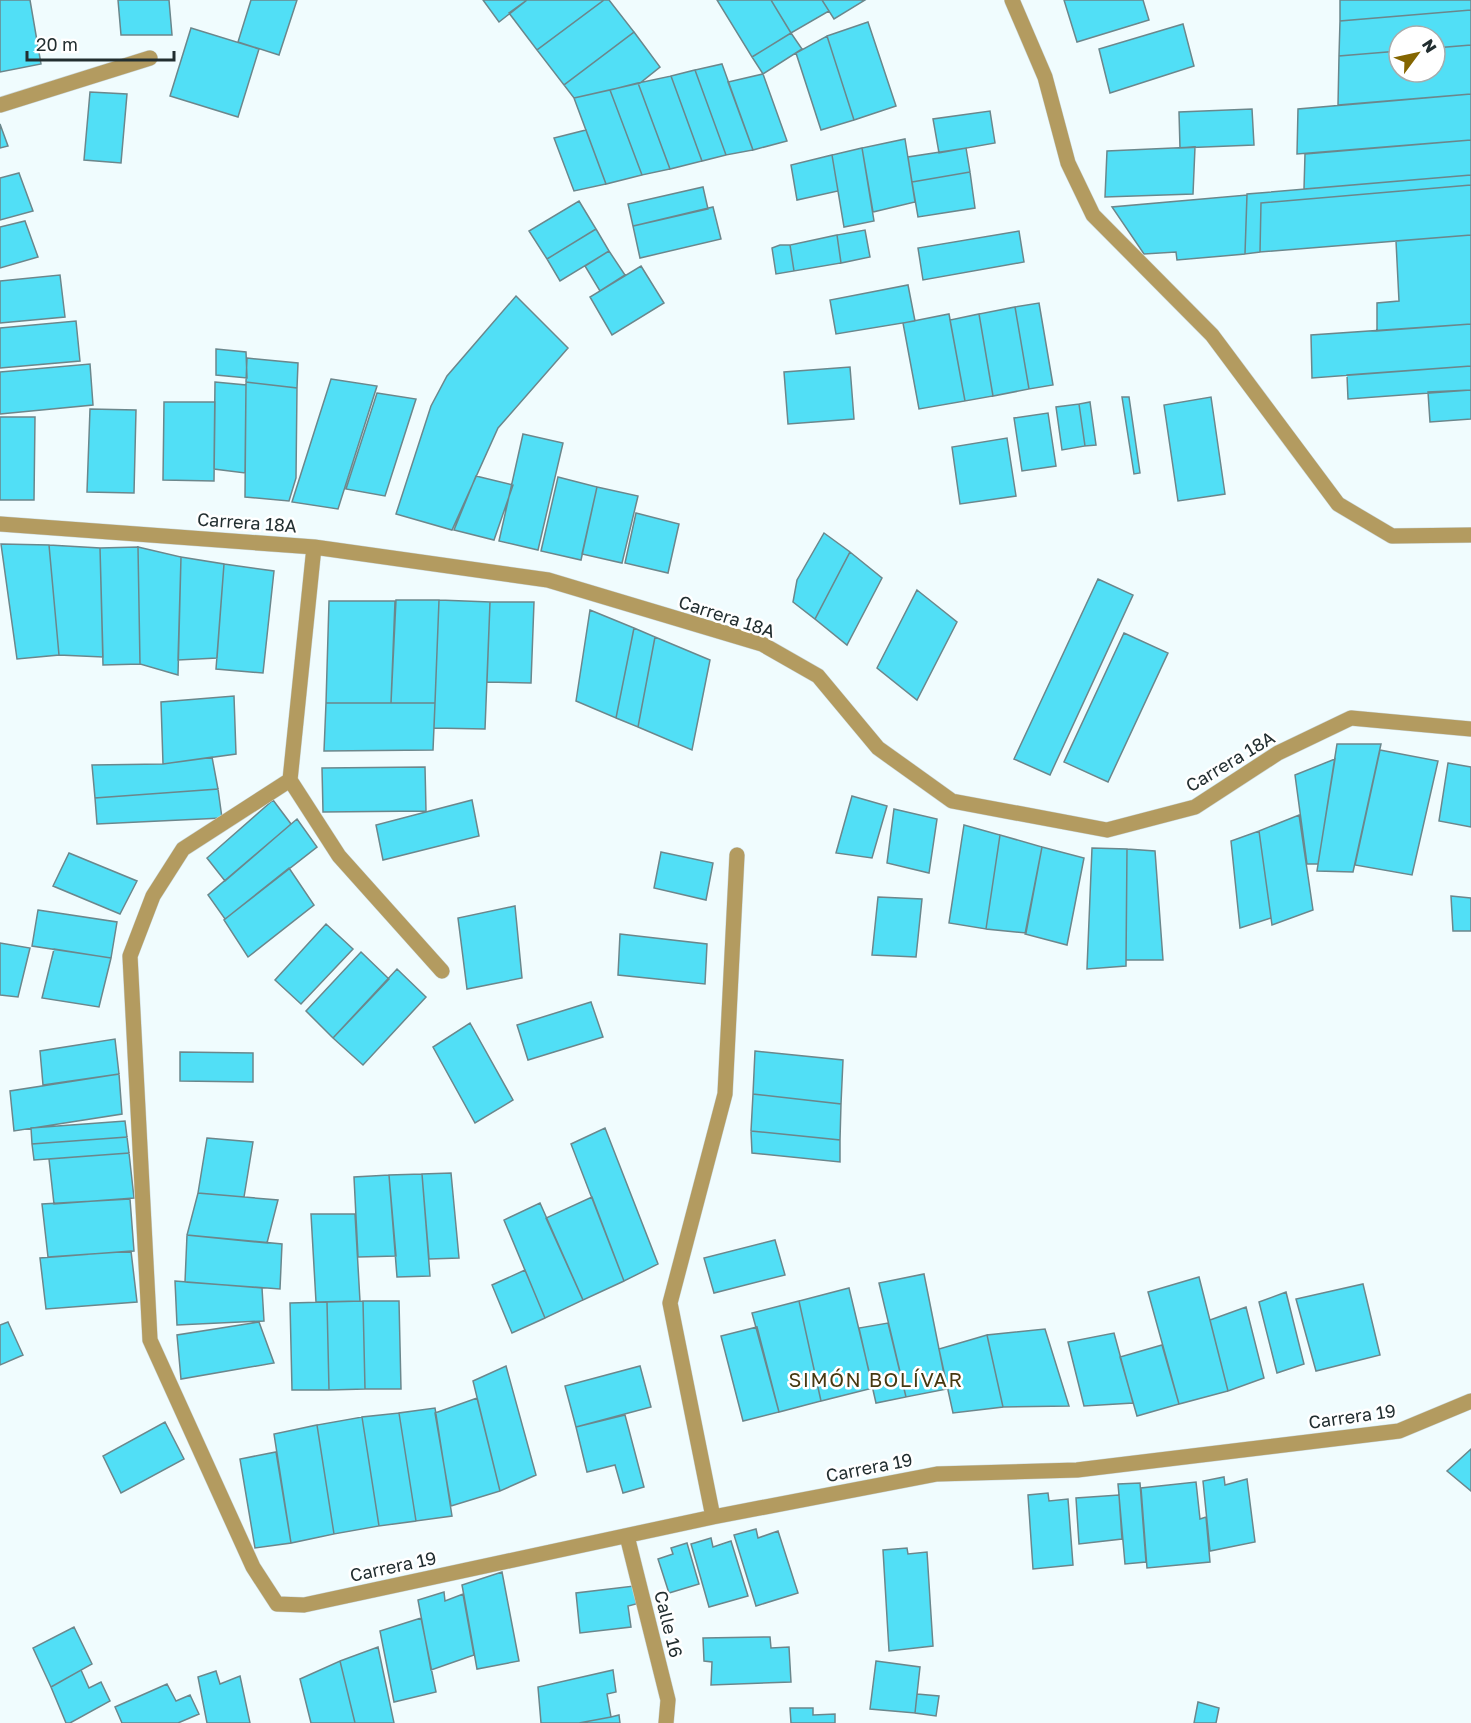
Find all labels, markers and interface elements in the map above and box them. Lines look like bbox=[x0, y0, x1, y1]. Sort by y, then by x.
scale bar bbox=[27, 24, 174, 62]
north arrow bbox=[1387, 24, 1447, 84]
text: 20 m bbox=[36, 33, 78, 55]
text: N bbox=[1418, 35, 1441, 56]
street label: Carrera 18A bbox=[196, 508, 298, 536]
street label: Carrera 18A bbox=[676, 590, 778, 642]
street label: Carrera 18A bbox=[1181, 726, 1279, 796]
district label: SIMÓN BOLÍVAR bbox=[788, 1367, 964, 1391]
street label: Carrera 19 bbox=[1307, 1399, 1397, 1433]
street label: Carrera 19 bbox=[824, 1448, 914, 1486]
street label: Carrera 19 bbox=[348, 1546, 438, 1586]
street label: Calle 16 bbox=[650, 1588, 688, 1660]

